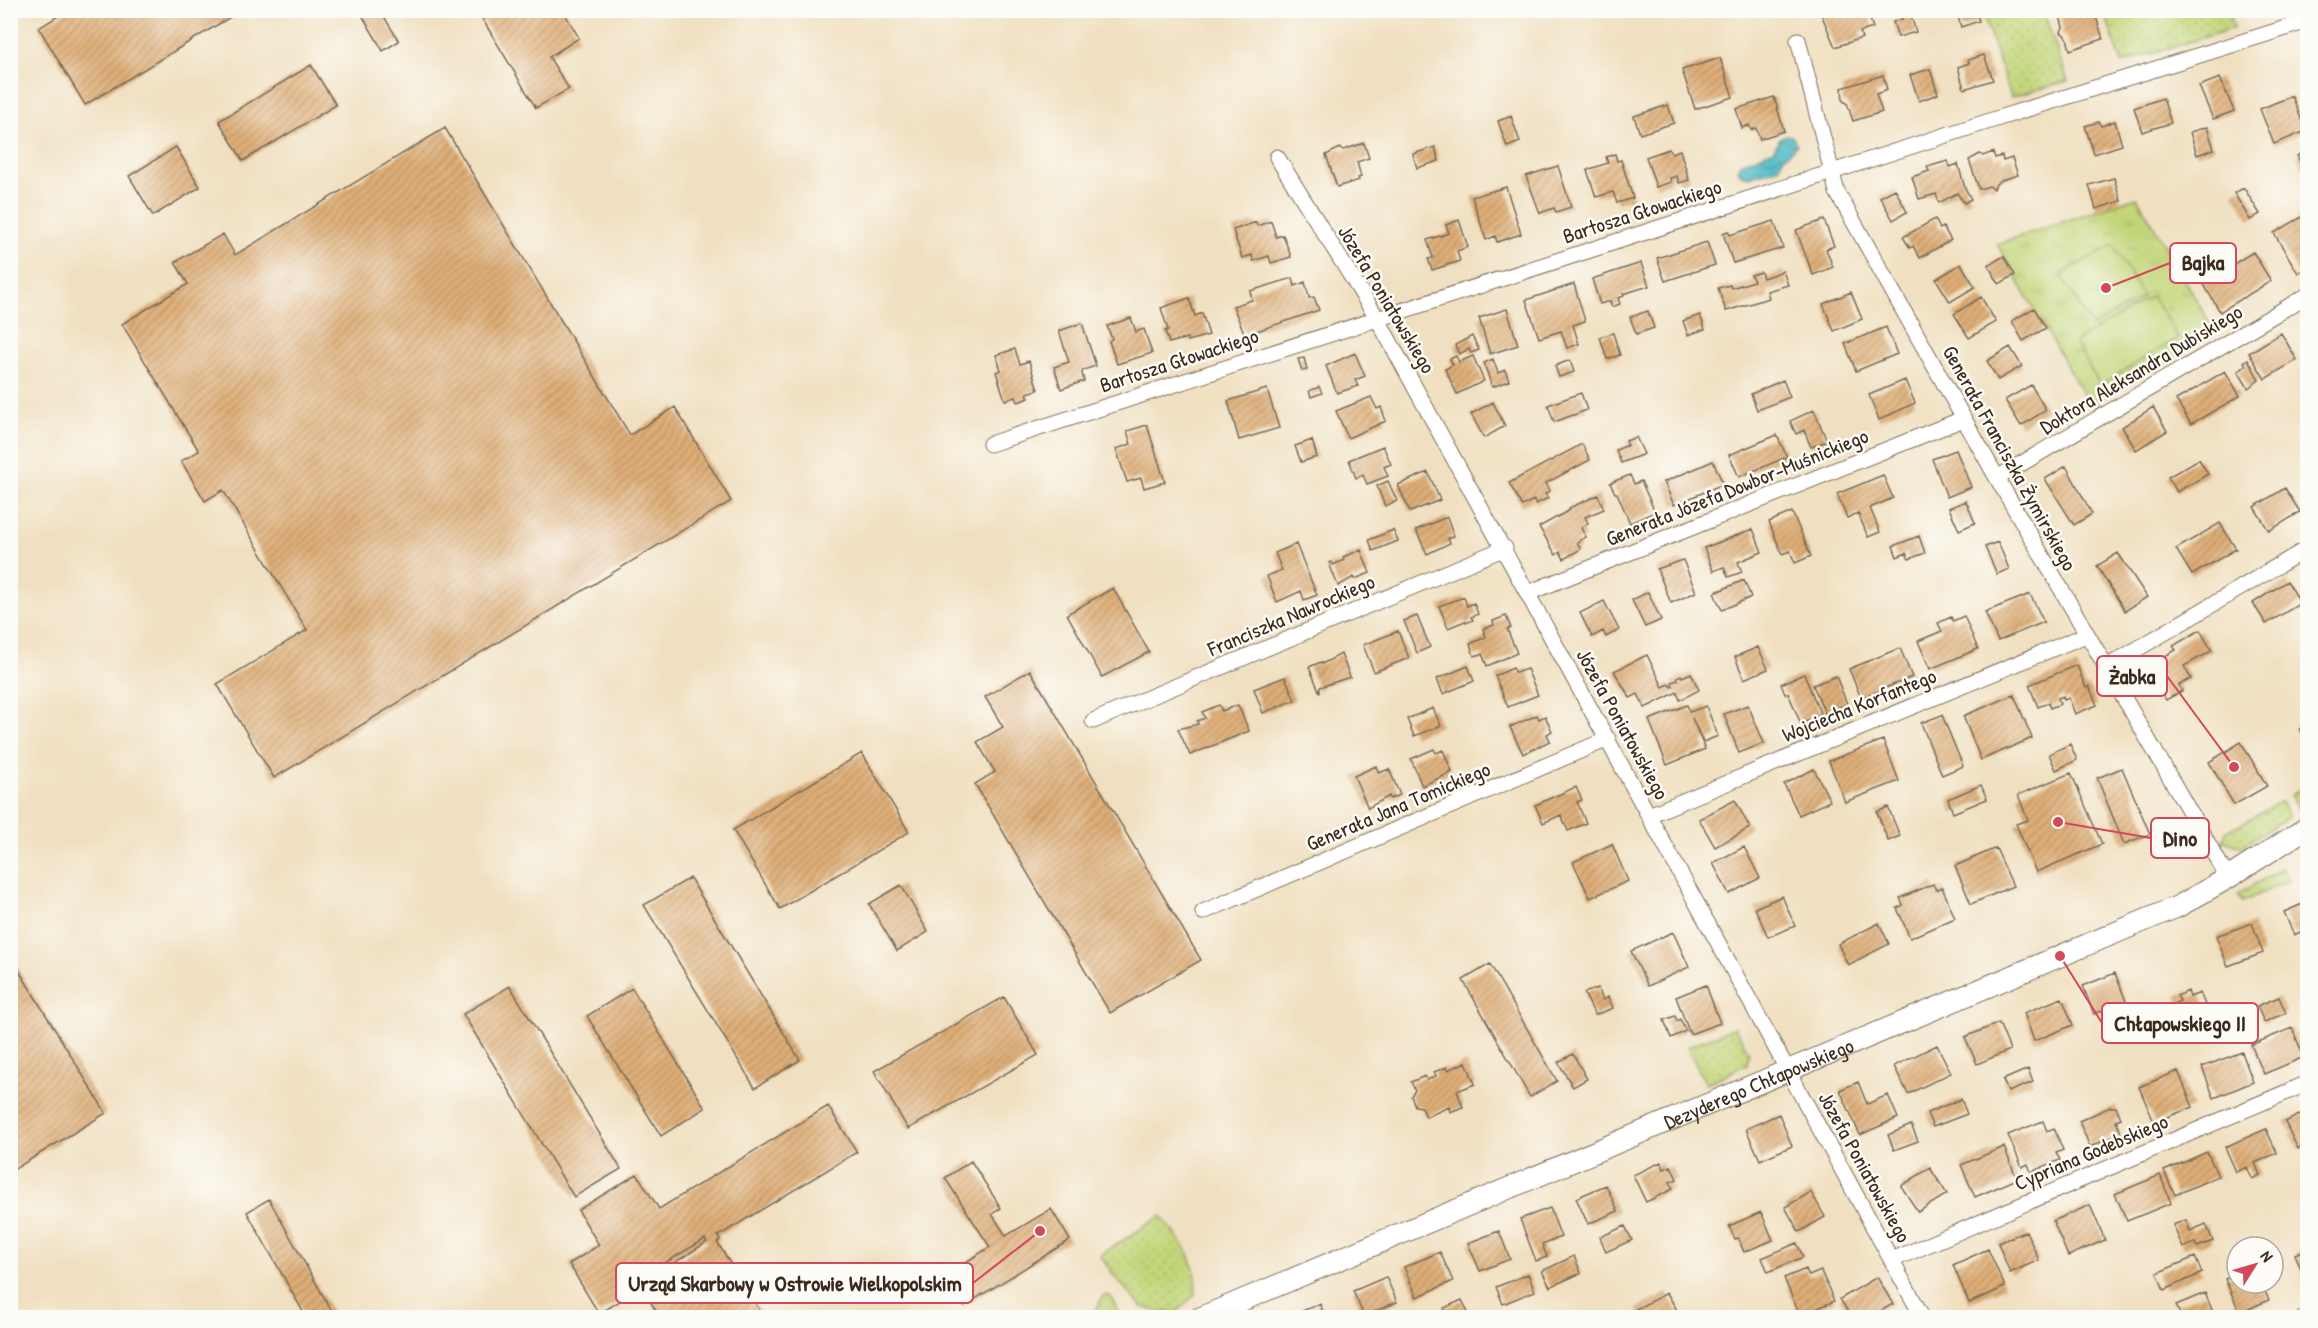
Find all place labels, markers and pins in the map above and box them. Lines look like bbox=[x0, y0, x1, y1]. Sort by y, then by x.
callout: Bajka bbox=[2170, 243, 2236, 283]
callout: Żabka bbox=[2097, 656, 2167, 696]
callout: Dino bbox=[2151, 818, 2209, 858]
callout: Chłapowskiego II bbox=[2102, 1003, 2258, 1043]
callout: Urząd Skarbowy w Ostrowie Wielkopolskim bbox=[616, 1263, 973, 1303]

